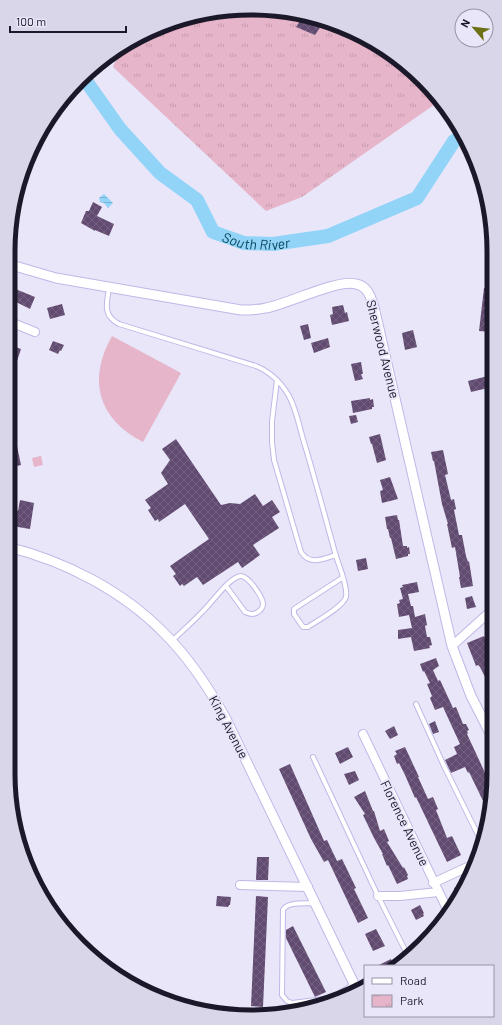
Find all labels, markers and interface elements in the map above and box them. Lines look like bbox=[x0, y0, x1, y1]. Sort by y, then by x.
scale bar bbox=[10, 8, 126, 34]
north arrow bbox=[454, 8, 494, 48]
text: 100 m bbox=[16, 14, 46, 28]
text: N bbox=[457, 17, 472, 29]
water label: South River bbox=[220, 228, 292, 253]
street label: Sherwood Avenue bbox=[363, 298, 403, 400]
street label: King Avenue bbox=[206, 693, 252, 761]
street label: Florence Avenue bbox=[377, 777, 433, 869]
legend bbox=[364, 965, 494, 1017]
text: Road bbox=[400, 973, 427, 987]
text: Park bbox=[400, 993, 424, 1007]

